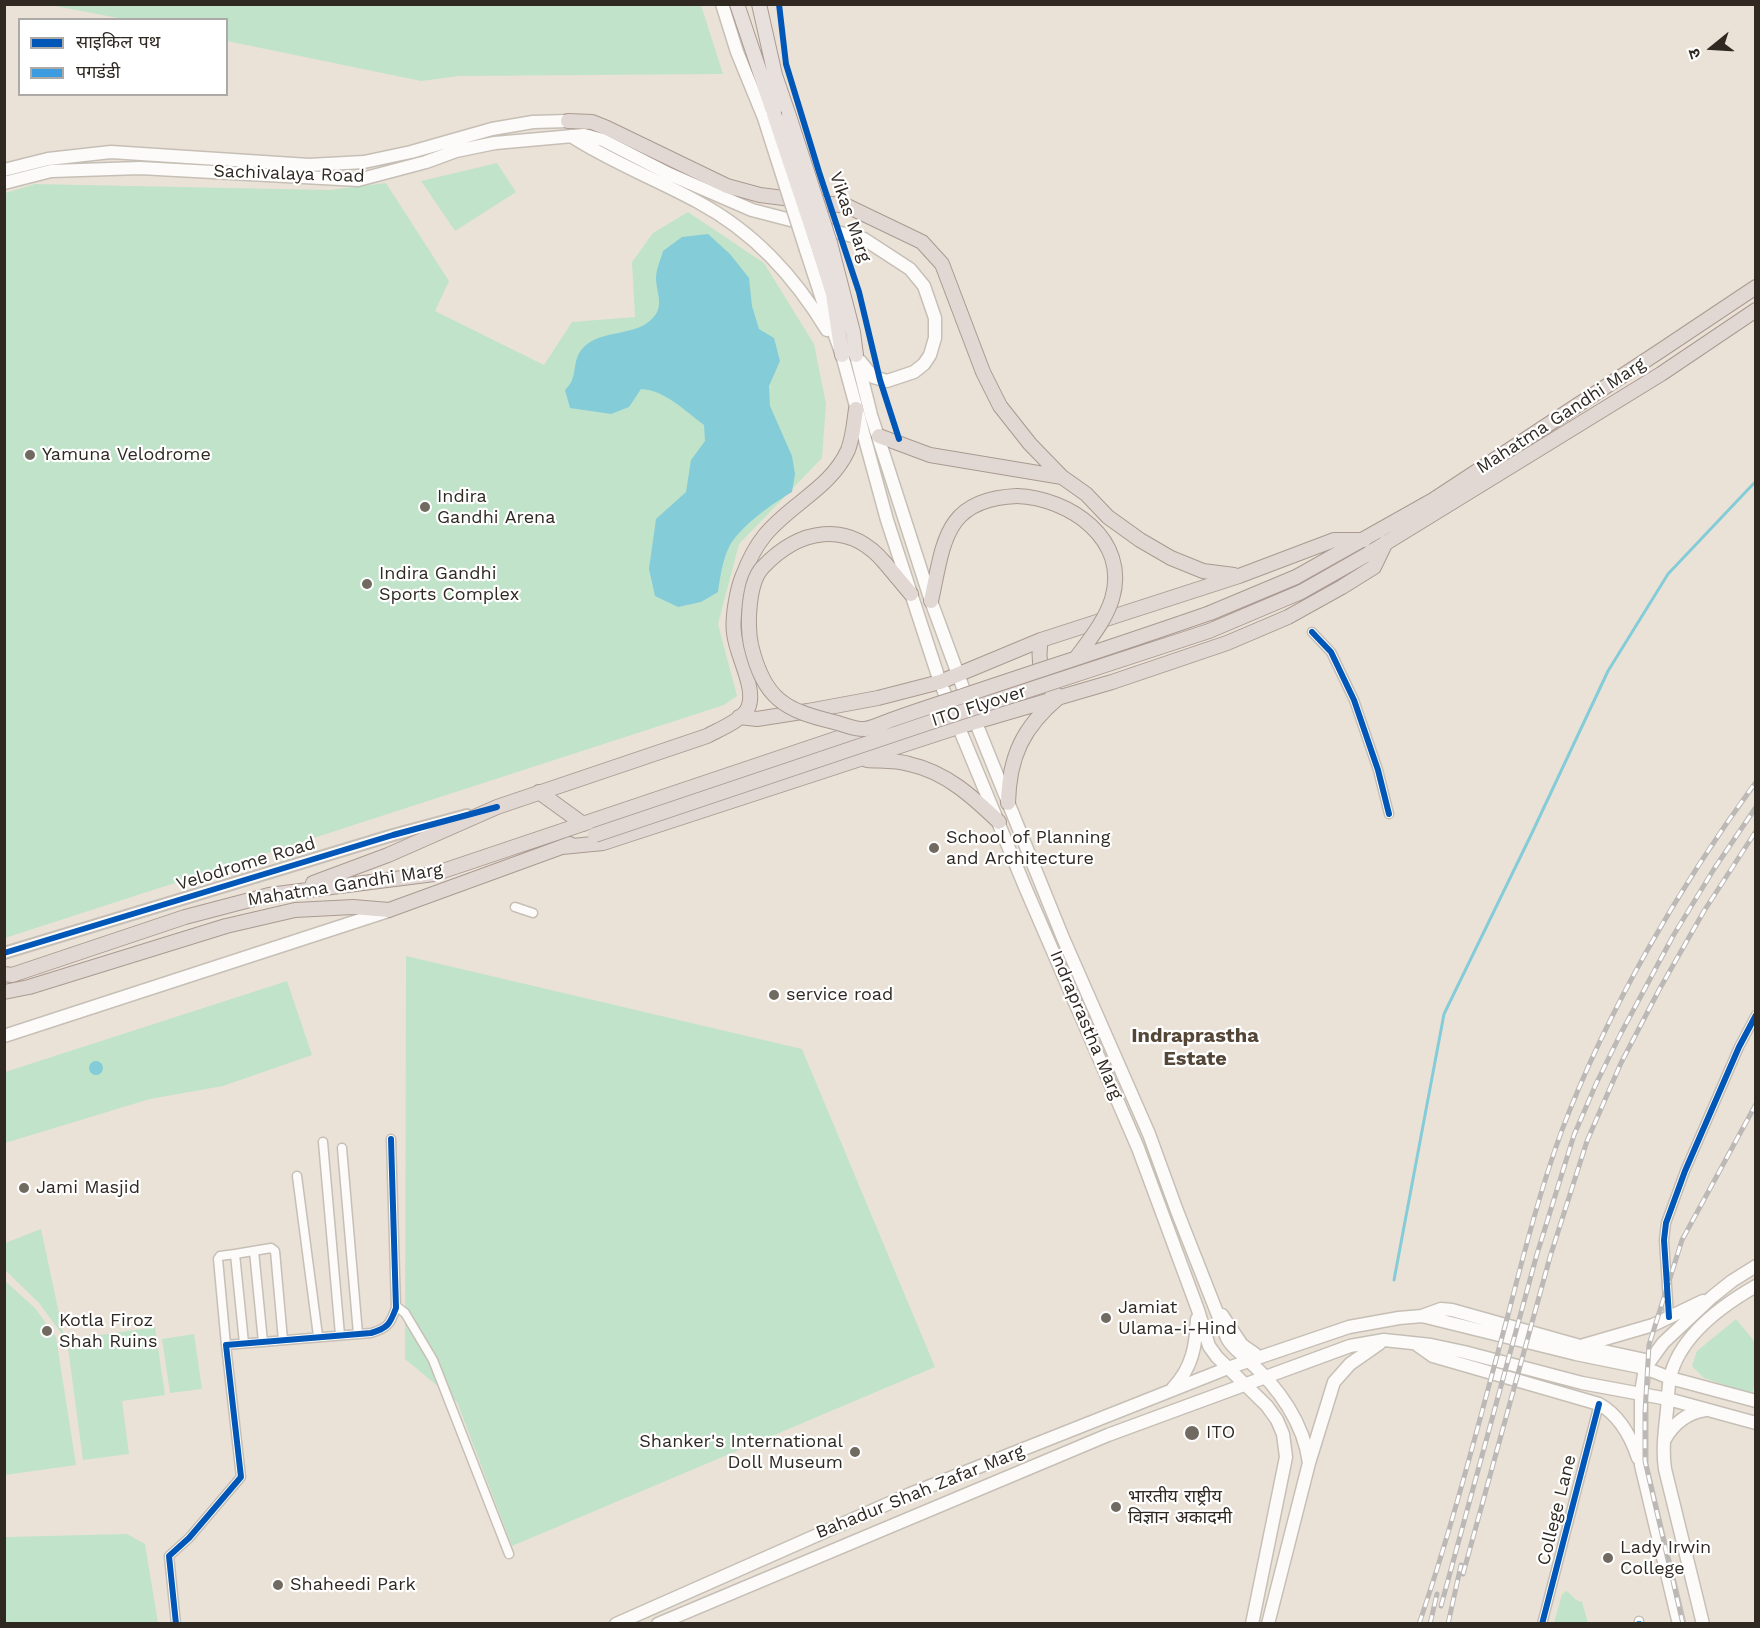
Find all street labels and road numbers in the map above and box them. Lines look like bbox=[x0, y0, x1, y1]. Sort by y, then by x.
street label: Sachivalaya Road bbox=[213, 161, 365, 187]
street label: Vikas Marg bbox=[824, 169, 876, 265]
street label: Mahatma Gandhi Marg bbox=[1472, 353, 1650, 479]
street label: ITO Flyover bbox=[929, 680, 1029, 732]
street label: Velodrome Road bbox=[174, 833, 318, 895]
street label: Mahatma Gandhi Marg bbox=[246, 859, 444, 911]
street label: Indraprastha Marg bbox=[1045, 947, 1127, 1103]
street label: Bahadur Shah Zafar Marg bbox=[813, 1440, 1027, 1544]
street label: College Lane bbox=[1533, 1453, 1581, 1567]

